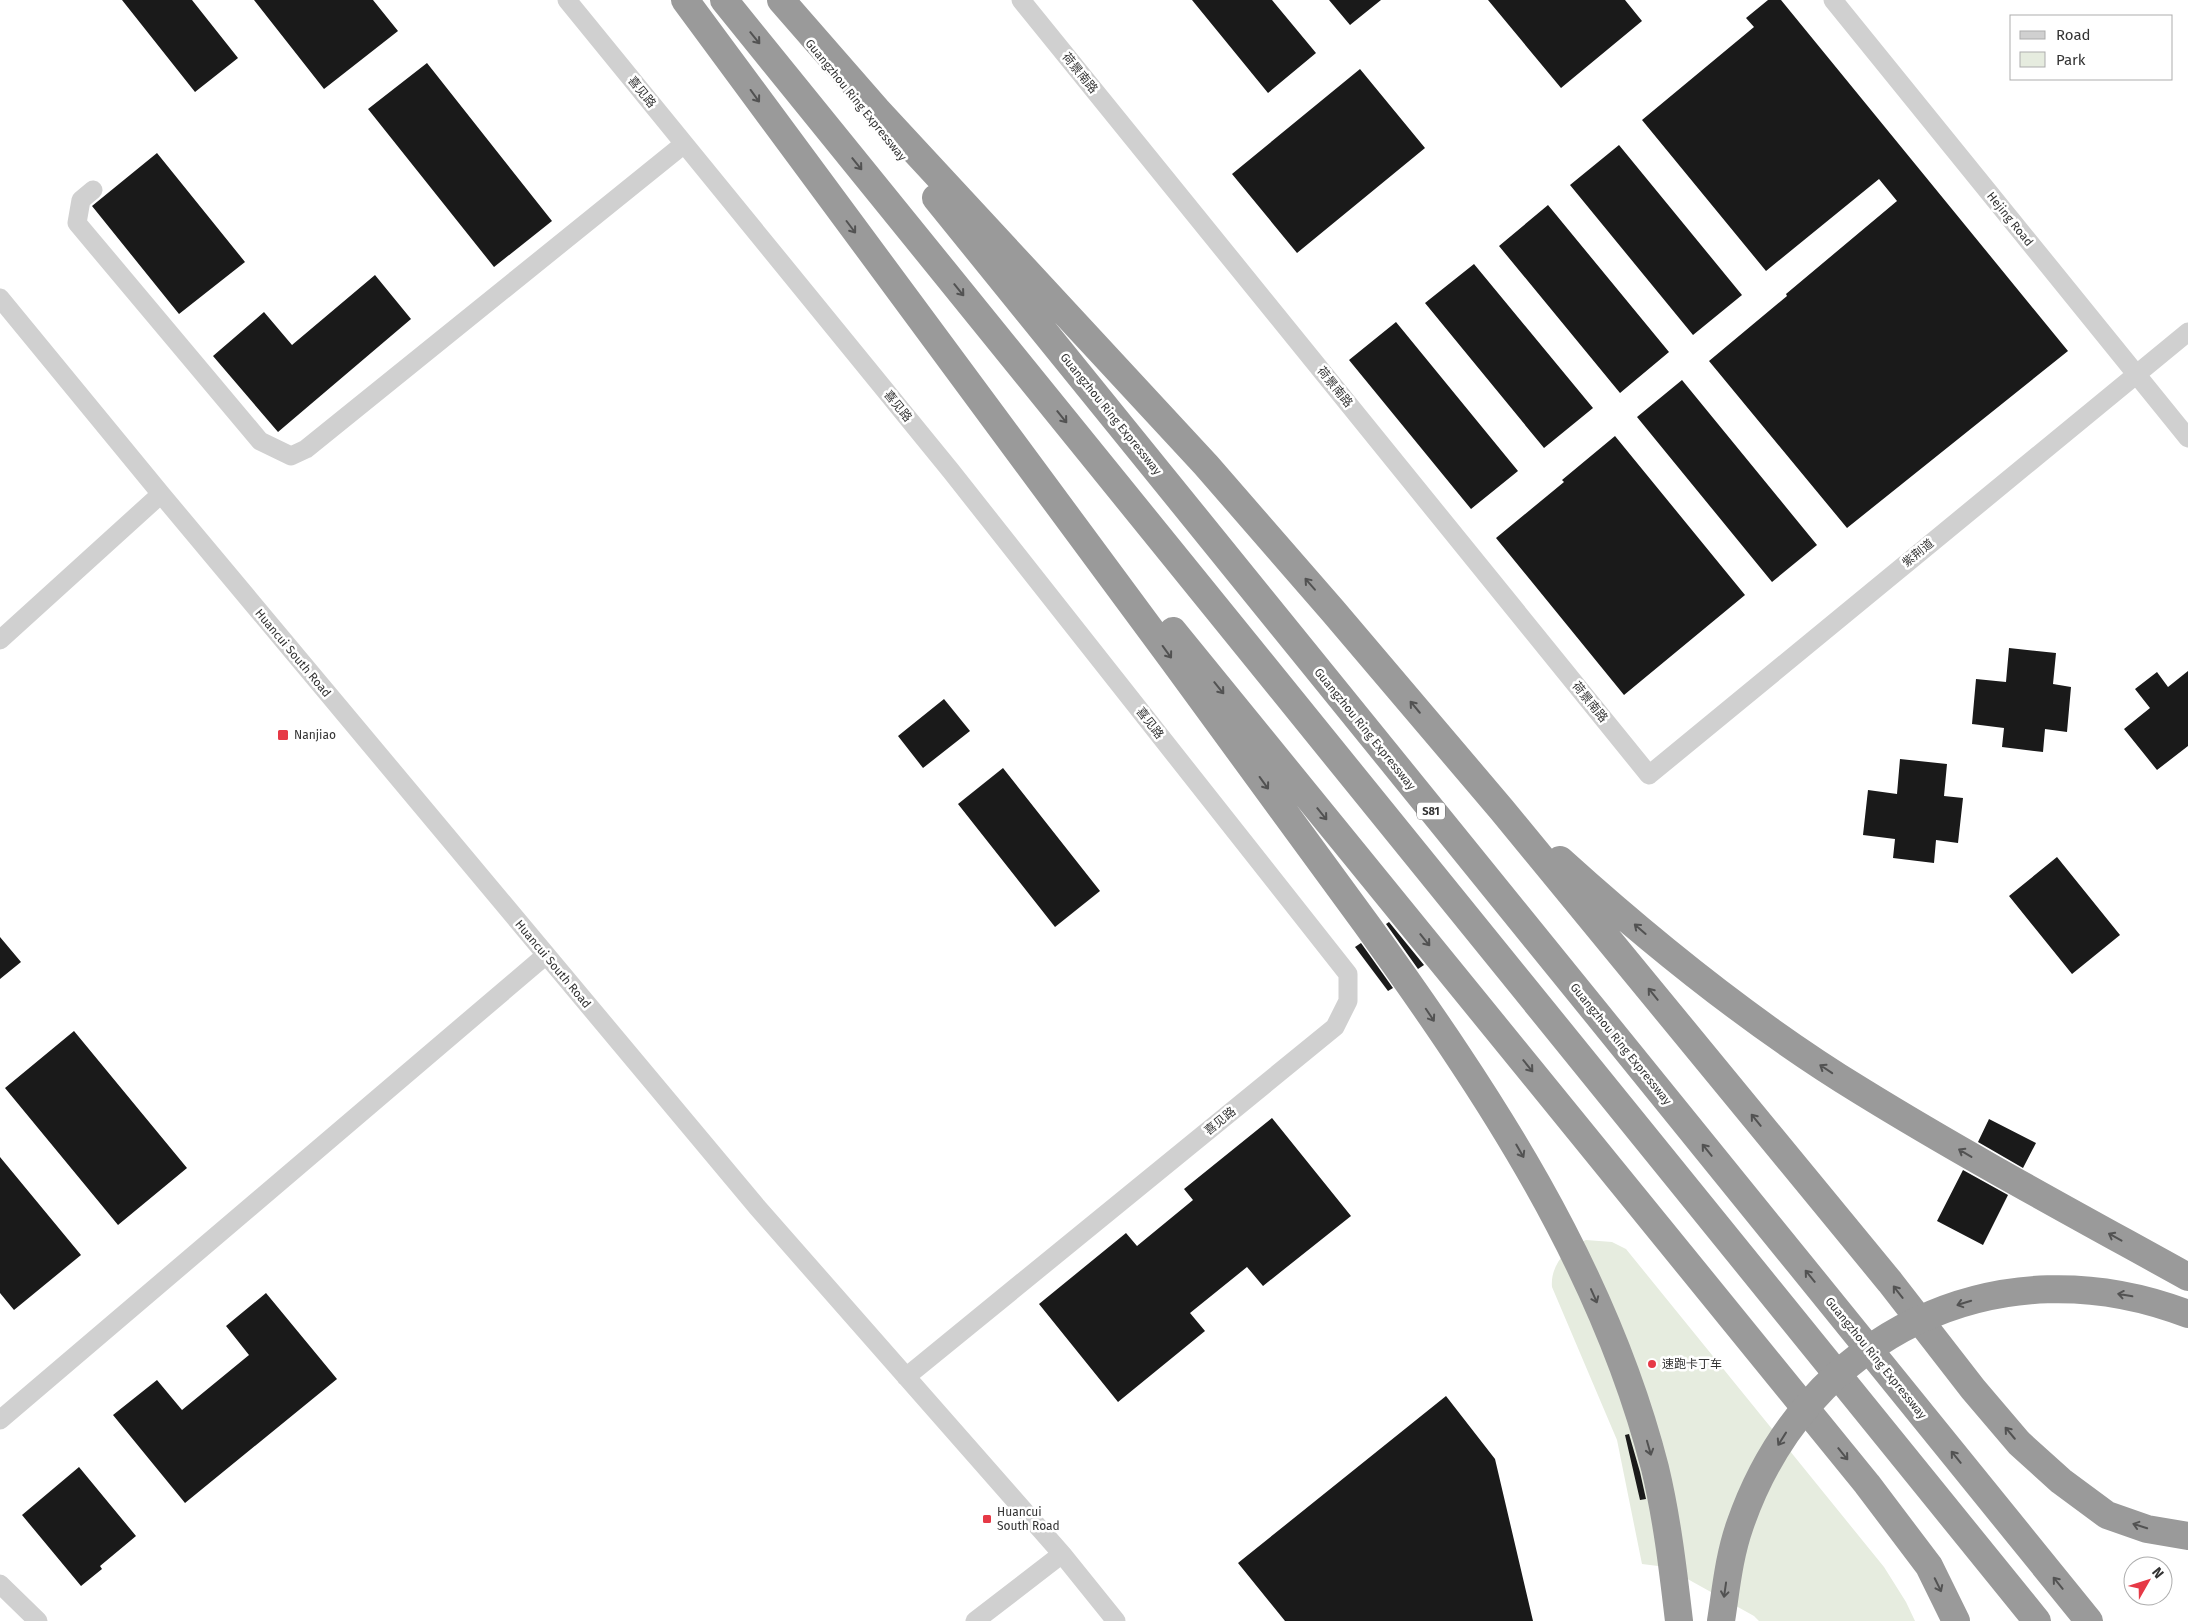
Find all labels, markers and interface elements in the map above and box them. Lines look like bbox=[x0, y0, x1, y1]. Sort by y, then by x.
legend bbox=[2010, 15, 2173, 80]
text: Road bbox=[2056, 26, 2091, 44]
one-way arrow bbox=[749, 31, 760, 44]
street label: Guangzhou Ring Expressway bbox=[802, 36, 910, 164]
street label: 荷景南路 bbox=[1059, 50, 1101, 96]
text: Park bbox=[2056, 51, 2086, 69]
street label: 喜见路 bbox=[625, 74, 659, 110]
one-way arrow bbox=[750, 89, 760, 103]
one-way arrow bbox=[852, 157, 863, 170]
street label: Hejing Road bbox=[1984, 189, 2036, 249]
one-way arrow bbox=[846, 220, 857, 233]
one-way arrow bbox=[954, 283, 965, 296]
street label: Guangzhou Ring Expressway bbox=[1057, 350, 1165, 478]
street label: 荷景南路 bbox=[1314, 364, 1356, 410]
street label: 喜见路 bbox=[881, 388, 915, 424]
one-way arrow bbox=[1056, 410, 1067, 423]
street label: 紫荆道 bbox=[1900, 536, 1936, 570]
one-way arrow bbox=[1304, 577, 1315, 590]
street label: Huancui South Road bbox=[252, 606, 334, 700]
one-way arrow bbox=[1162, 645, 1172, 659]
street label: Guangzhou Ring Expressway bbox=[1311, 665, 1419, 793]
street label: 荷景南路 bbox=[1569, 679, 1611, 725]
one-way arrow bbox=[1214, 681, 1225, 694]
one-way arrow bbox=[1409, 701, 1421, 714]
street label: 喜见路 bbox=[1133, 705, 1167, 741]
marker: Nanjiao bbox=[276, 728, 290, 742]
place label: Nanjiao bbox=[294, 728, 336, 742]
one-way arrow bbox=[1259, 776, 1269, 790]
road number: S81 bbox=[1417, 802, 1445, 819]
one-way arrow bbox=[1317, 807, 1328, 820]
street label: Huancui South Road bbox=[512, 917, 594, 1011]
one-way arrow bbox=[1634, 924, 1647, 935]
one-way arrow bbox=[1419, 933, 1430, 946]
street label: Guangzhou Ring Expressway bbox=[1567, 980, 1675, 1108]
one-way arrow bbox=[1647, 988, 1658, 1001]
one-way arrow bbox=[1425, 1008, 1435, 1022]
one-way arrow bbox=[1522, 1059, 1533, 1072]
one-way arrow bbox=[1819, 1063, 1833, 1074]
street label: 喜见路 bbox=[1202, 1104, 1238, 1138]
one-way arrow bbox=[1750, 1114, 1761, 1127]
one-way arrow bbox=[1515, 1143, 1525, 1157]
one-way arrow bbox=[1702, 1144, 1713, 1157]
one-way arrow bbox=[1959, 1147, 1973, 1157]
one-way arrow bbox=[2108, 1231, 2122, 1241]
one-way arrow bbox=[1804, 1270, 1815, 1283]
one-way arrow bbox=[1892, 1286, 1903, 1299]
one-way arrow bbox=[1589, 1288, 1599, 1303]
one-way arrow bbox=[2117, 1289, 2133, 1299]
street label: Guangzhou Ring Expressway bbox=[1822, 1294, 1930, 1422]
one-way arrow bbox=[1956, 1298, 1972, 1308]
place label: 速跑卡丁车 bbox=[1662, 1357, 1722, 1371]
marker: 速跑卡丁车 bbox=[1646, 1358, 1658, 1370]
one-way arrow bbox=[2004, 1426, 2016, 1439]
one-way arrow bbox=[1777, 1432, 1787, 1446]
one-way arrow bbox=[1644, 1440, 1654, 1456]
one-way arrow bbox=[1837, 1447, 1848, 1460]
one-way arrow bbox=[1950, 1451, 1961, 1464]
place label: Huancui South Road bbox=[997, 1505, 1060, 1533]
marker: Huancui South Road bbox=[981, 1513, 993, 1525]
one-way arrow bbox=[2133, 1521, 2149, 1530]
north arrow bbox=[2123, 1556, 2173, 1606]
text: N bbox=[2148, 1564, 2167, 1582]
one-way arrow bbox=[1934, 1577, 1943, 1592]
one-way arrow bbox=[2053, 1577, 2064, 1590]
one-way arrow bbox=[1720, 1582, 1730, 1598]

